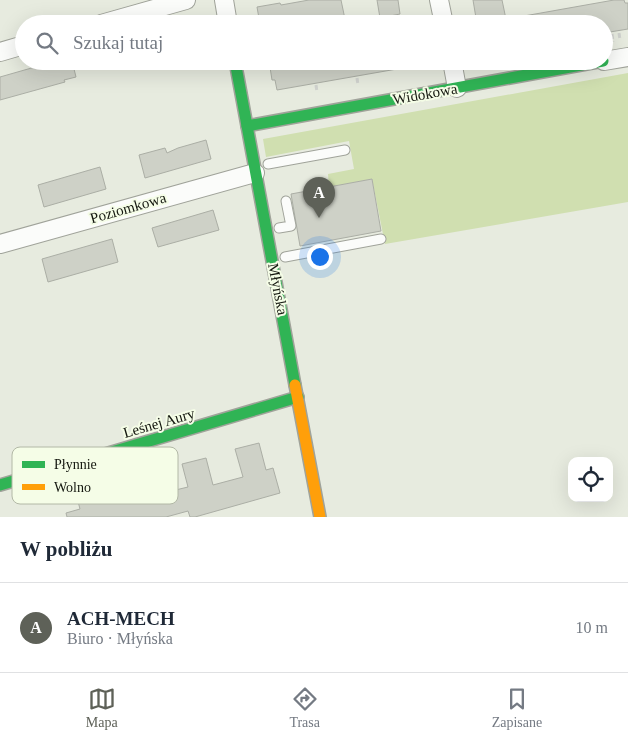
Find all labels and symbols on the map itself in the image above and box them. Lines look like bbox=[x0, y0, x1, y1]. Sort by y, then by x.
street label: Widokowa bbox=[391, 80, 459, 108]
pin: A bbox=[303, 177, 335, 218]
street label: Poziomkowa bbox=[88, 189, 168, 226]
your location bbox=[307, 244, 333, 270]
street label: Młyńska bbox=[265, 262, 291, 317]
street label: Leśnej Aury bbox=[121, 405, 197, 441]
legend bbox=[12, 447, 178, 504]
text: Płynnie bbox=[54, 457, 97, 472]
text: Wolno bbox=[54, 480, 91, 495]

